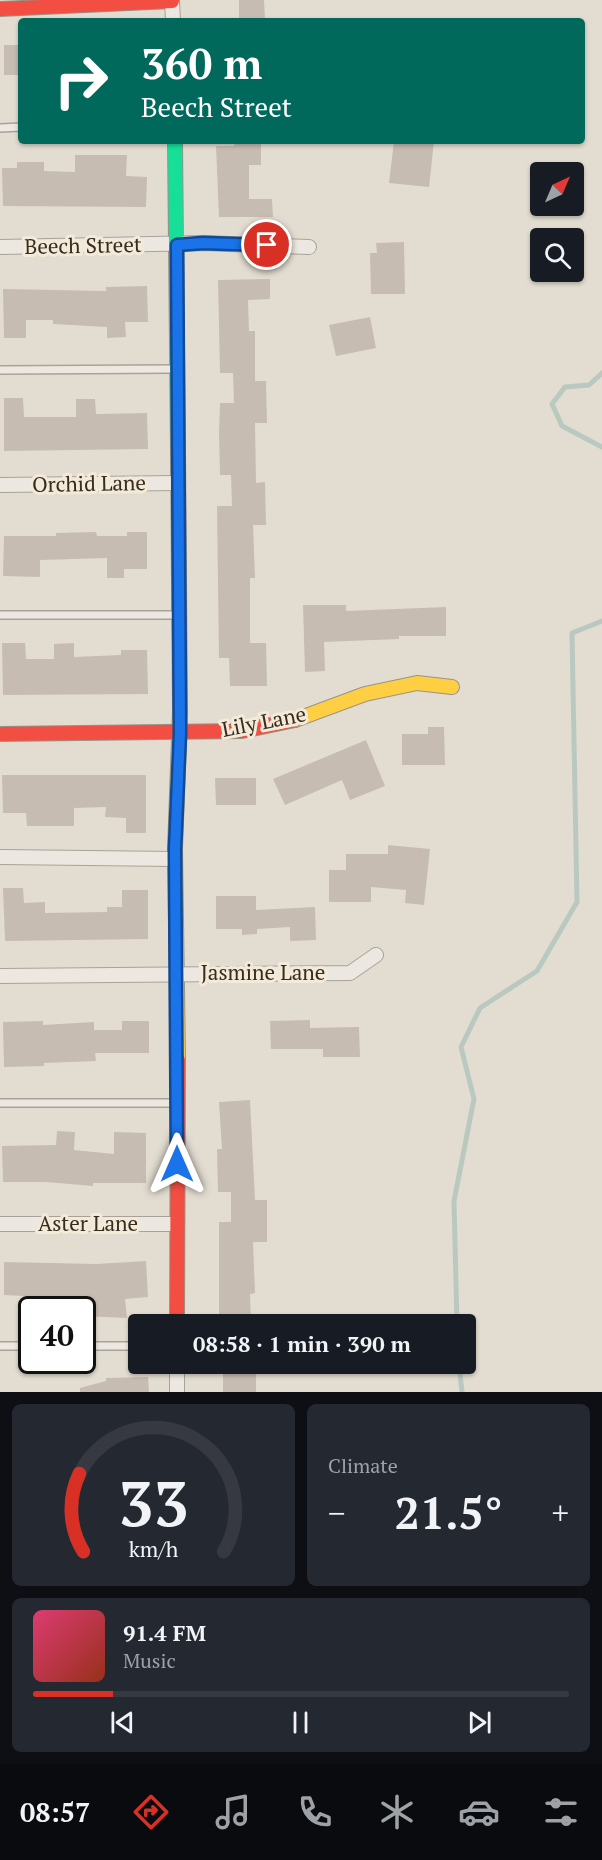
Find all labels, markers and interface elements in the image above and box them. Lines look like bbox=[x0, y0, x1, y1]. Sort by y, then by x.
text: 360 m bbox=[141, 35, 262, 91]
icon: right bbox=[42, 42, 120, 120]
text: Beech Street bbox=[141, 89, 292, 125]
north arrow bbox=[530, 162, 584, 216]
map controls bbox=[530, 162, 584, 282]
pin bbox=[241, 219, 292, 270]
icon: arrive bbox=[250, 228, 283, 261]
button: search bbox=[530, 228, 584, 282]
street label: Beech Street bbox=[24, 230, 142, 260]
street label: Orchid Lane bbox=[32, 468, 146, 498]
street label: Lily Lane bbox=[219, 699, 308, 743]
street label: Jasmine Lane bbox=[201, 958, 325, 986]
position arrow bbox=[145, 1132, 209, 1196]
street label: Aster Lane bbox=[38, 1209, 138, 1237]
speed limit sign: 40 bbox=[18, 1296, 96, 1374]
text: 08:58 · 1 min · 390 m bbox=[193, 1329, 411, 1358]
text: Climate bbox=[328, 1452, 398, 1479]
text: 33 bbox=[118, 1461, 189, 1544]
text: 21.5° bbox=[394, 1482, 503, 1542]
text: − bbox=[328, 1491, 346, 1534]
text: + bbox=[551, 1491, 569, 1534]
text: km/h bbox=[129, 1535, 179, 1563]
text: 91.4 FM bbox=[123, 1618, 206, 1647]
text: Music bbox=[123, 1647, 176, 1674]
icon: previous bbox=[106, 1706, 139, 1739]
icon: pause bbox=[284, 1706, 317, 1739]
icon: next bbox=[463, 1706, 496, 1739]
icon: directions bbox=[130, 1791, 172, 1833]
icon: music bbox=[212, 1791, 254, 1833]
icon: phone bbox=[294, 1791, 336, 1833]
icon: climate bbox=[376, 1791, 418, 1833]
icon: car bbox=[458, 1791, 500, 1833]
icon: filters bbox=[540, 1791, 582, 1833]
text: 08:57 bbox=[20, 1794, 90, 1830]

